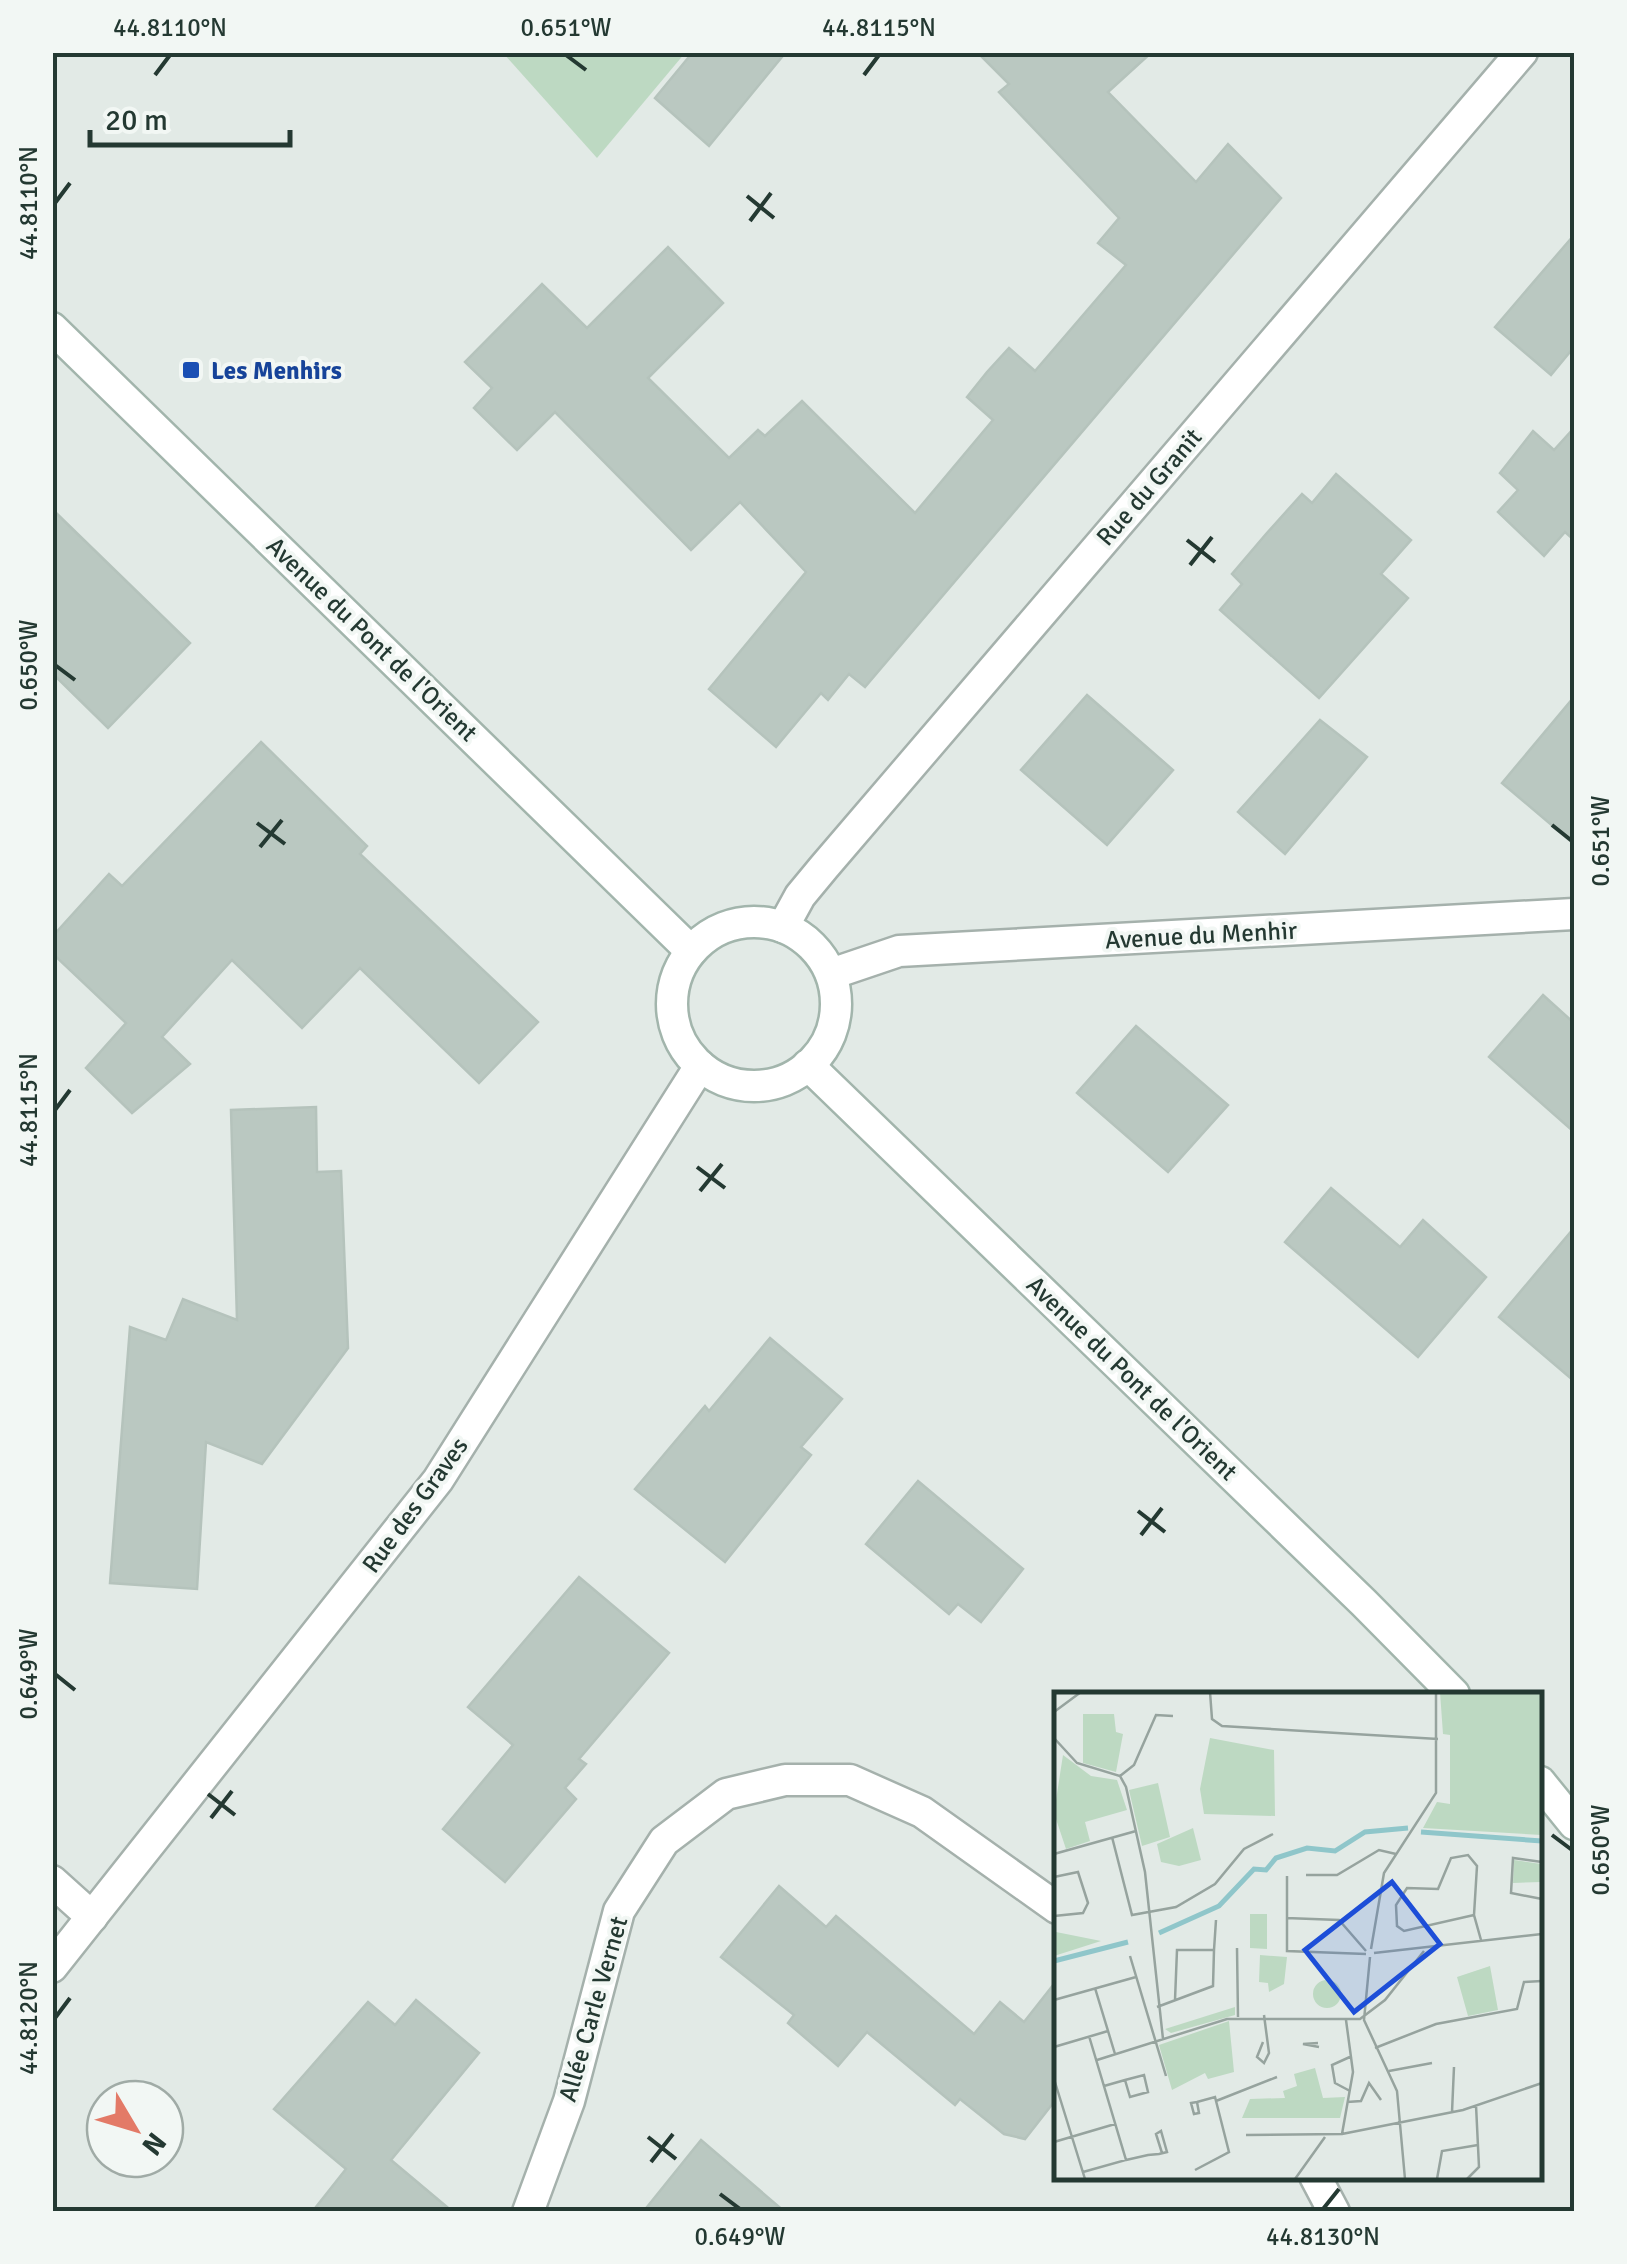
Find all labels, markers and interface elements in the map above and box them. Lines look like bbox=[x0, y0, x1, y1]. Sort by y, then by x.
text: 44.8110°N bbox=[113, 12, 227, 43]
text: 0.651°W bbox=[520, 12, 612, 43]
text: 44.8115°N bbox=[822, 12, 936, 43]
scale bar bbox=[90, 85, 290, 147]
text: 20 m bbox=[105, 102, 168, 139]
text: 44.8110°N bbox=[13, 146, 44, 260]
place label: Les Menhirs bbox=[211, 355, 342, 386]
marker: Les Menhirs bbox=[180, 359, 202, 381]
street label: Rue du Granit bbox=[1090, 422, 1209, 552]
street label: Avenue du Pont de l'Orient bbox=[260, 530, 484, 748]
text: 0.650°W bbox=[13, 619, 44, 711]
text: 0.651°W bbox=[1585, 795, 1616, 887]
street label: Avenue du Menhir bbox=[1104, 914, 1298, 956]
text: 44.8115°N bbox=[13, 1053, 44, 1167]
street label: Avenue du Pont de l'Orient bbox=[1020, 1269, 1244, 1487]
street label: Rue des Graves bbox=[355, 1431, 475, 1579]
text: 0.649°W bbox=[13, 1628, 44, 1720]
inset map bbox=[1054, 1692, 1542, 2179]
text: 0.650°W bbox=[1585, 1804, 1616, 1896]
street label: Allée Carle Vernet bbox=[552, 1913, 634, 2105]
text: 44.8120°N bbox=[13, 1961, 44, 2075]
north arrow bbox=[85, 2079, 185, 2179]
text: N bbox=[135, 2126, 173, 2162]
text: 0.649°W bbox=[694, 2221, 786, 2252]
text: 44.8130°N bbox=[1266, 2221, 1380, 2252]

